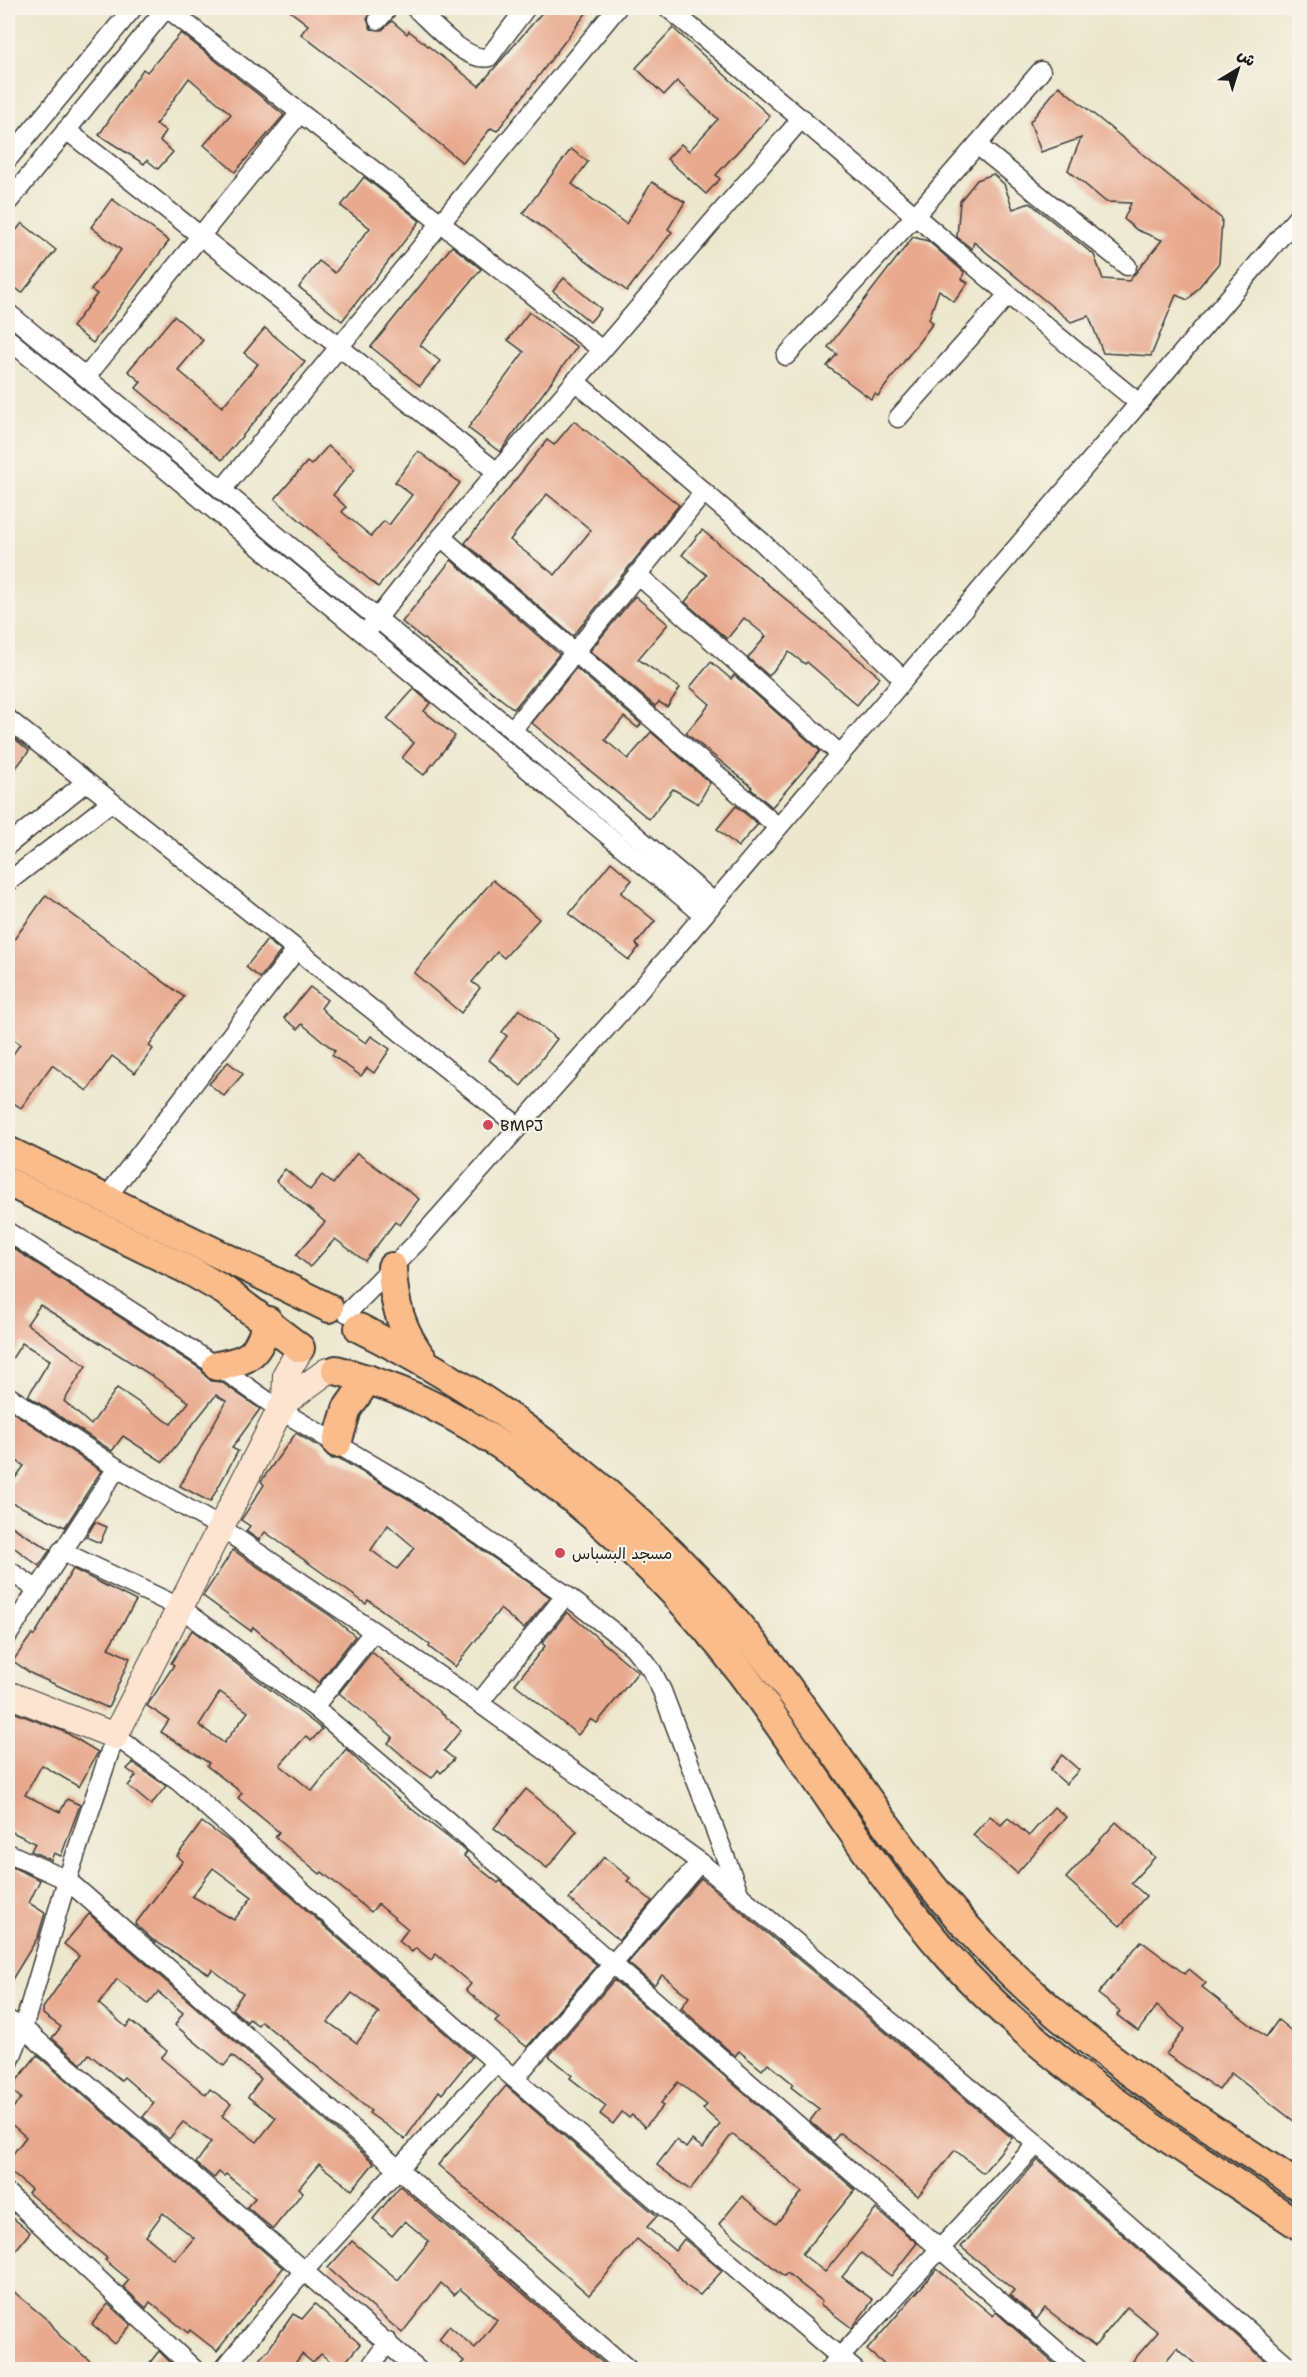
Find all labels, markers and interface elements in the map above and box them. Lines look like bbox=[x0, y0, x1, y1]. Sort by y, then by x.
north arrow bbox=[1208, 39, 1268, 99]
text: ش bbox=[1234, 44, 1260, 71]
place label: BMPJ bbox=[500, 1115, 543, 1136]
marker: BMPJ bbox=[481, 1118, 495, 1132]
place label: مسجد البسباس bbox=[572, 1543, 672, 1564]
marker: مسجد البسباس bbox=[553, 1546, 567, 1560]

